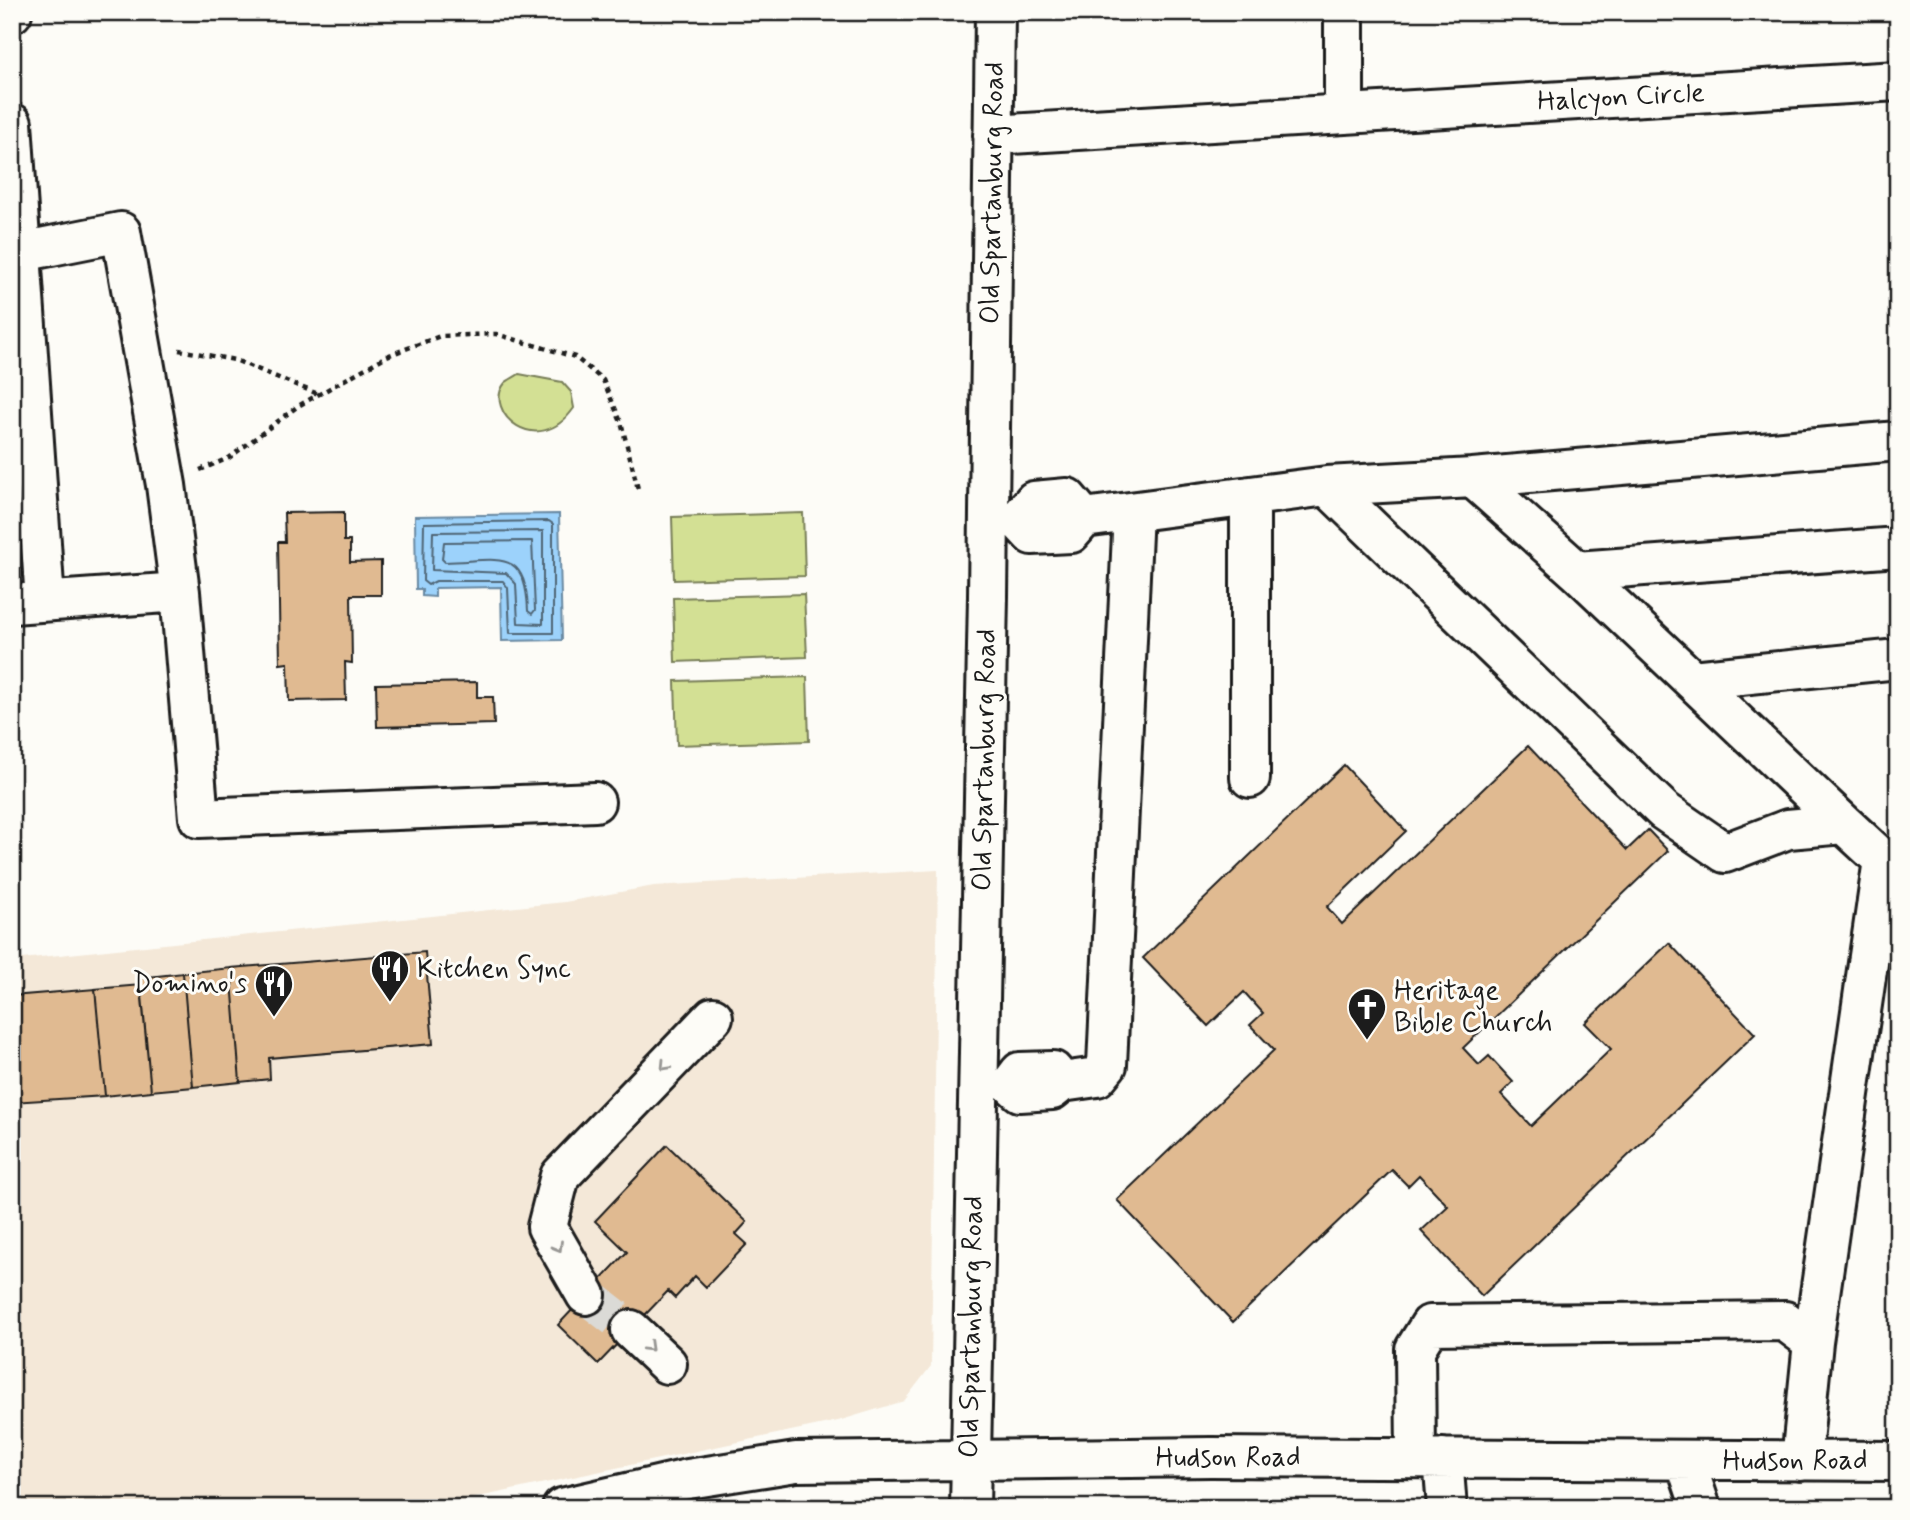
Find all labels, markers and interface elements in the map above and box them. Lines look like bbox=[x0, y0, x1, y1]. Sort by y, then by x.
street label: Old Spartanburg Road bbox=[972, 62, 1014, 324]
street label: Halcyon Circle bbox=[1536, 75, 1706, 121]
street label: Old Spartanburg Road bbox=[964, 629, 1006, 891]
restaurant icon: Kitchen Sync bbox=[369, 948, 411, 1003]
place label: Kitchen Sync bbox=[417, 951, 571, 988]
restaurant icon: Domino's bbox=[253, 963, 295, 1018]
place label: Domino's bbox=[132, 966, 247, 1003]
place label: Heritage Bible Church bbox=[1394, 973, 1553, 1042]
church icon: Heritage Bible Church bbox=[1346, 986, 1388, 1041]
one-way arrow bbox=[661, 1058, 674, 1071]
street label: Old Spartanburg Road bbox=[951, 1196, 993, 1458]
one-way arrow bbox=[550, 1239, 563, 1252]
one-way arrow bbox=[641, 1339, 654, 1352]
street label: Hudson Road bbox=[1155, 1440, 1301, 1477]
street label: Hudson Road bbox=[1722, 1443, 1868, 1480]

